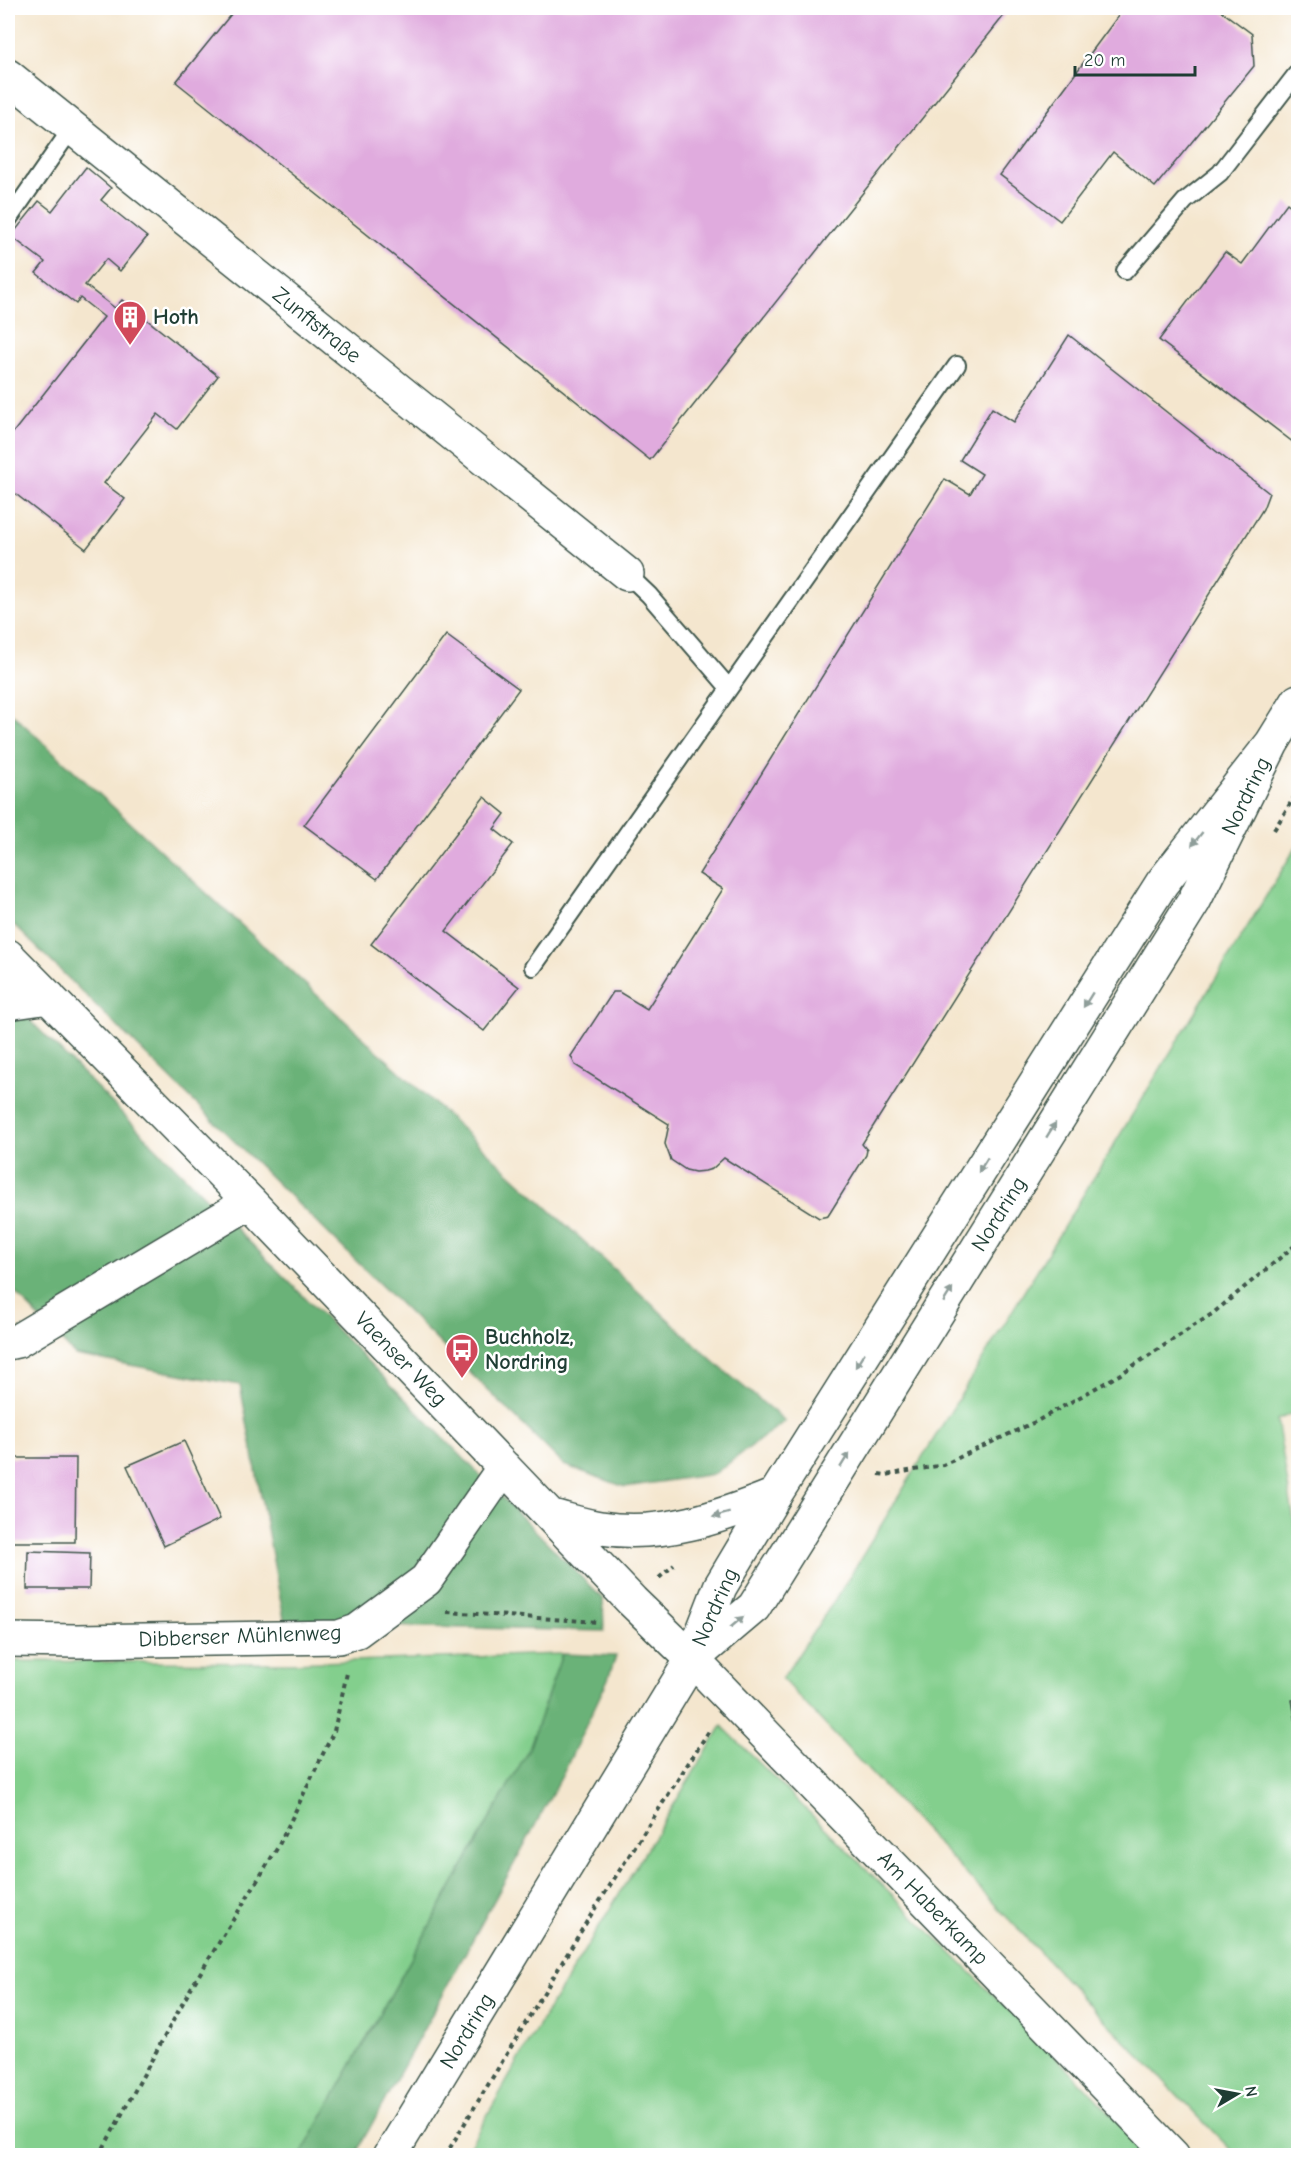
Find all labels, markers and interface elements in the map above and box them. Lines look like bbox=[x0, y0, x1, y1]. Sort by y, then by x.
scale bar bbox=[1075, 39, 1195, 77]
text: 20 m bbox=[1084, 50, 1125, 71]
street label: Zunftstraße bbox=[267, 281, 367, 369]
building icon: Hoth bbox=[112, 299, 148, 346]
place label: Hoth bbox=[153, 304, 199, 330]
street label: Nordring bbox=[1216, 753, 1276, 839]
one-way arrow bbox=[1190, 831, 1203, 847]
one-way arrow bbox=[1082, 992, 1093, 1008]
one-way arrow bbox=[1046, 1121, 1057, 1138]
one-way arrow bbox=[978, 1157, 989, 1173]
street label: Nordring bbox=[966, 1172, 1032, 1256]
one-way arrow bbox=[943, 1287, 954, 1303]
street label: Vaenser Weg bbox=[349, 1306, 453, 1412]
place label: Buchholz, Nordring bbox=[485, 1324, 574, 1375]
bus stop icon: Buchholz, Nordring bbox=[444, 1332, 480, 1379]
one-way arrow bbox=[854, 1352, 865, 1368]
one-way arrow bbox=[840, 1452, 851, 1469]
one-way arrow bbox=[712, 1511, 730, 1521]
street label: Nordring bbox=[686, 1564, 744, 1650]
one-way arrow bbox=[729, 1615, 745, 1628]
street label: Dibberser Mühlenweg bbox=[138, 1619, 342, 1653]
street label: Am Haberkamp bbox=[872, 1846, 994, 1970]
street label: Nordring bbox=[434, 1989, 500, 2073]
north arrow bbox=[1207, 2064, 1267, 2124]
text: N bbox=[1241, 2085, 1261, 2098]

